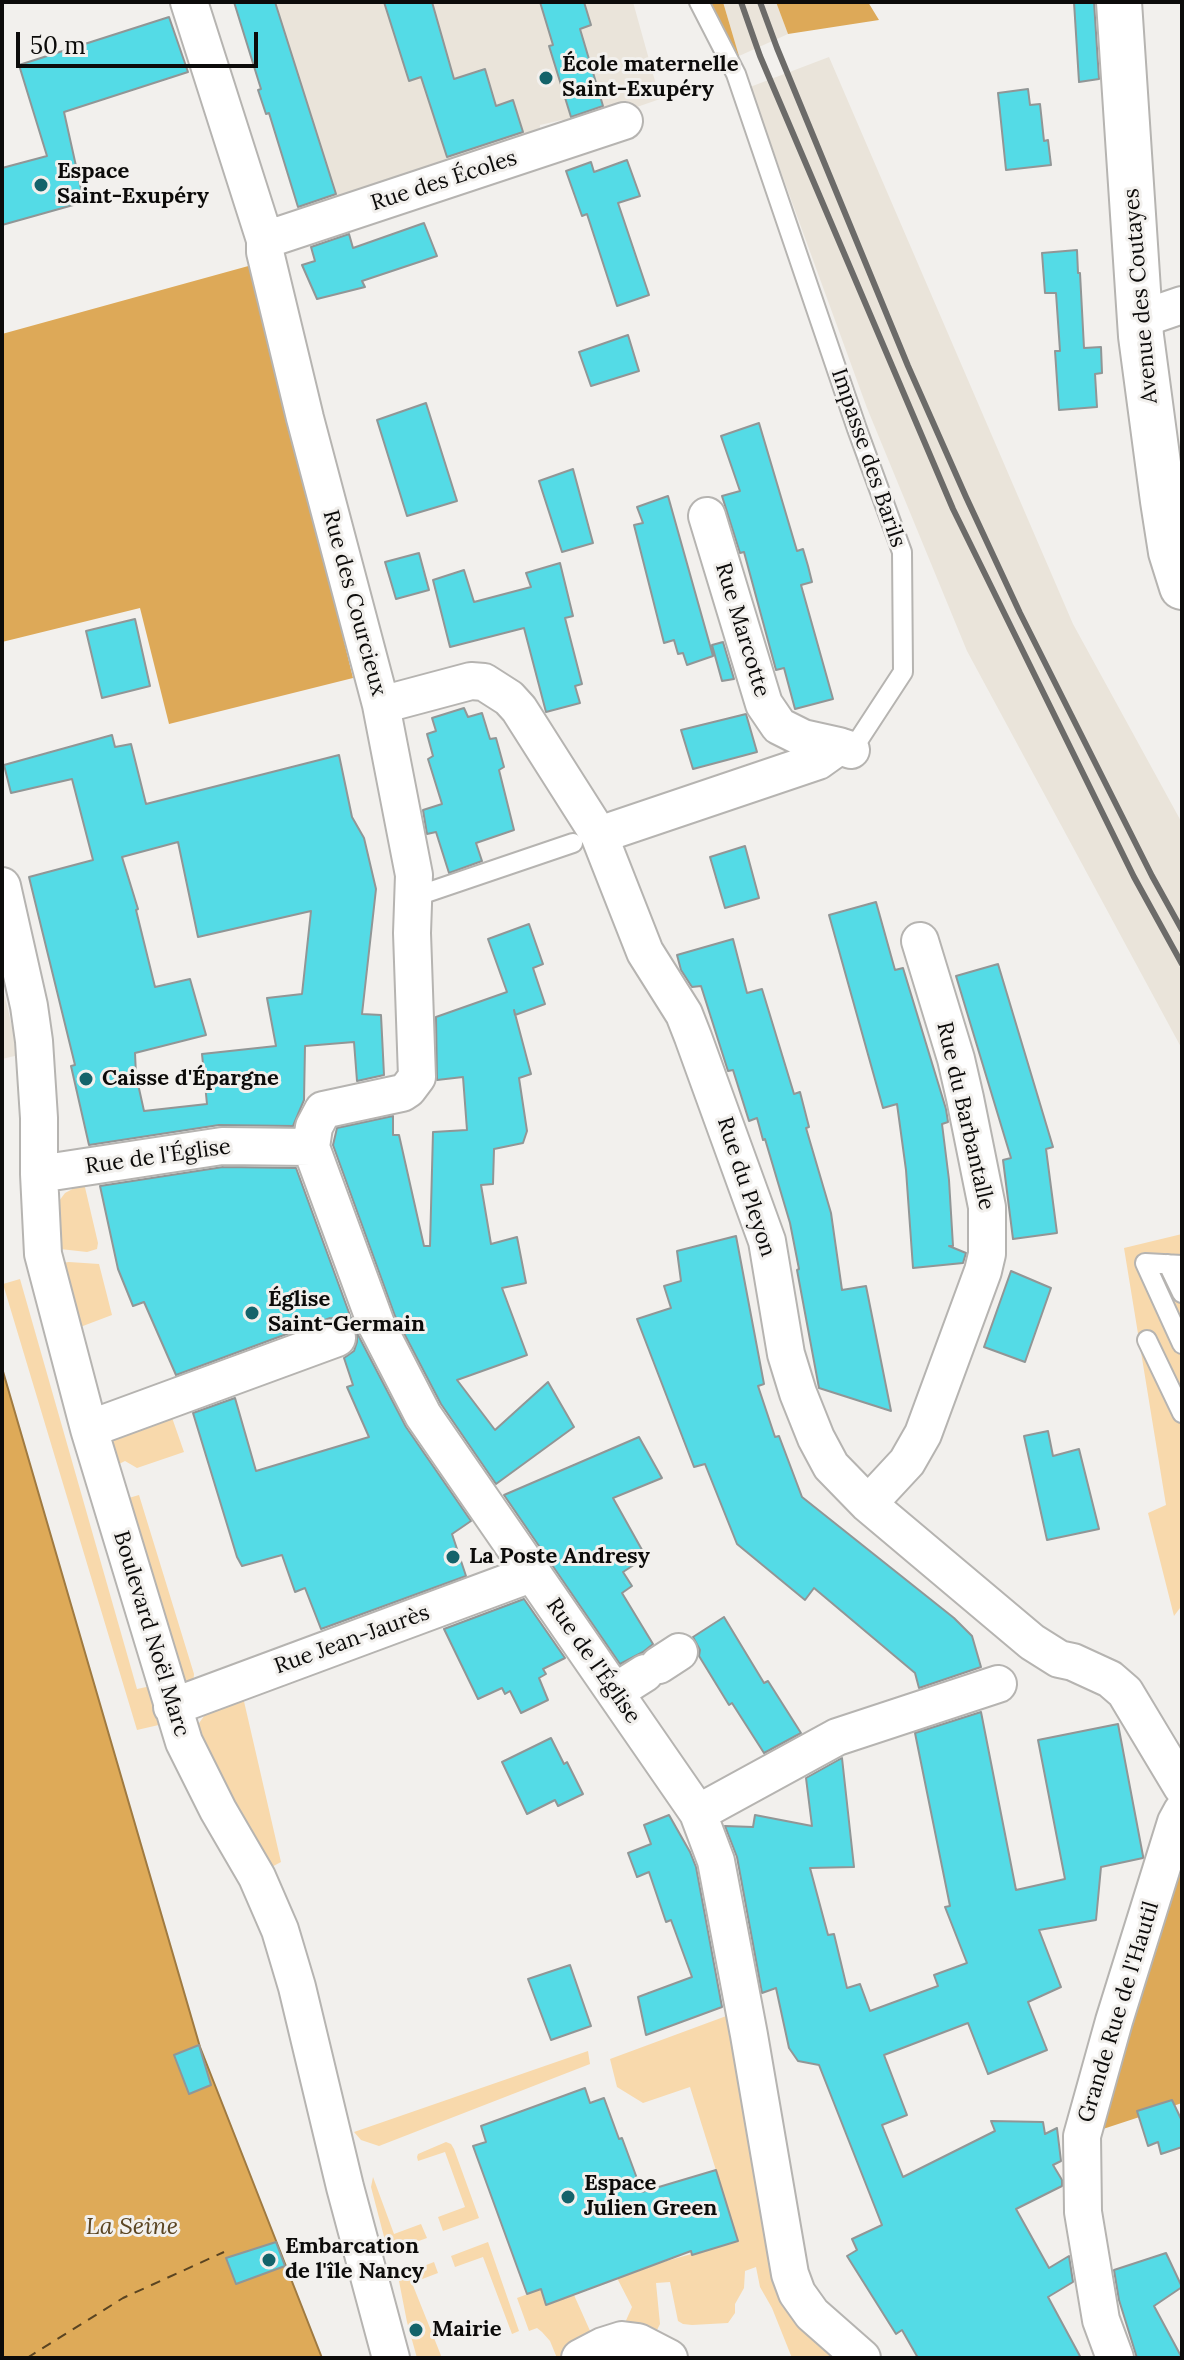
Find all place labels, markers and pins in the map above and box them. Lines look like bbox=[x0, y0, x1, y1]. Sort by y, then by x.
place label: École maternelle Saint-Exupéry bbox=[562, 52, 738, 104]
marker: École maternelle Saint-Exupéry bbox=[537, 69, 555, 87]
place label: Espace Saint-Exupéry bbox=[57, 159, 209, 210]
marker: Espace Saint-Exupéry bbox=[32, 176, 50, 194]
place label: Caisse d'Épargne bbox=[102, 1066, 279, 1092]
marker: Caisse d'Épargne bbox=[77, 1070, 95, 1088]
place label: Église Saint-Germain bbox=[268, 1287, 425, 1338]
marker: Église Saint-Germain bbox=[243, 1304, 261, 1322]
place label: La Poste Andresy bbox=[469, 1544, 650, 1570]
marker: La Poste Andresy bbox=[444, 1548, 462, 1566]
place label: Espace Julien Green bbox=[584, 2171, 717, 2222]
marker: Espace Julien Green bbox=[559, 2188, 577, 2206]
place label: Embarcation de l'île Nancy bbox=[285, 2234, 424, 2286]
marker: Embarcation de l'île Nancy bbox=[260, 2251, 278, 2269]
place label: Mairie bbox=[432, 2317, 502, 2343]
marker: Mairie bbox=[407, 2321, 425, 2339]

